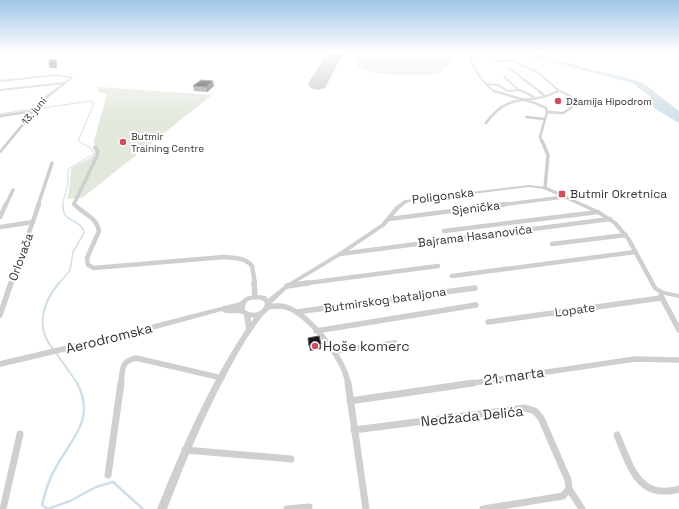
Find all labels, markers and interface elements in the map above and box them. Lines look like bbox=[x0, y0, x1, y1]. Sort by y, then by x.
street label: 13. juni bbox=[19, 94, 49, 128]
place label: Džamija Hipodrom bbox=[566, 95, 652, 108]
marker: Džamija Hipodrom bbox=[553, 96, 563, 106]
place label: Butmir Training Centre bbox=[131, 130, 204, 155]
marker: Butmir Training Centre bbox=[118, 137, 128, 147]
street label: Poligonska bbox=[411, 184, 475, 208]
place label: Butmir Okretnica bbox=[570, 186, 667, 202]
marker: Butmir Okretnica bbox=[557, 189, 567, 199]
street label: Sjenička bbox=[451, 197, 501, 219]
street label: Bajrama Hasanovića bbox=[417, 221, 533, 251]
street label: Orlovača bbox=[5, 231, 37, 283]
street label: Butmirskog bataljona bbox=[323, 283, 447, 317]
street label: Lopate bbox=[554, 299, 596, 321]
street label: Aerodromska bbox=[64, 319, 154, 357]
place label: Hoše komerc bbox=[323, 337, 410, 355]
marker: Hoše komerc bbox=[310, 341, 320, 351]
street label: 21. marta bbox=[483, 363, 545, 389]
street label: Nedžada Delića bbox=[420, 402, 524, 430]

